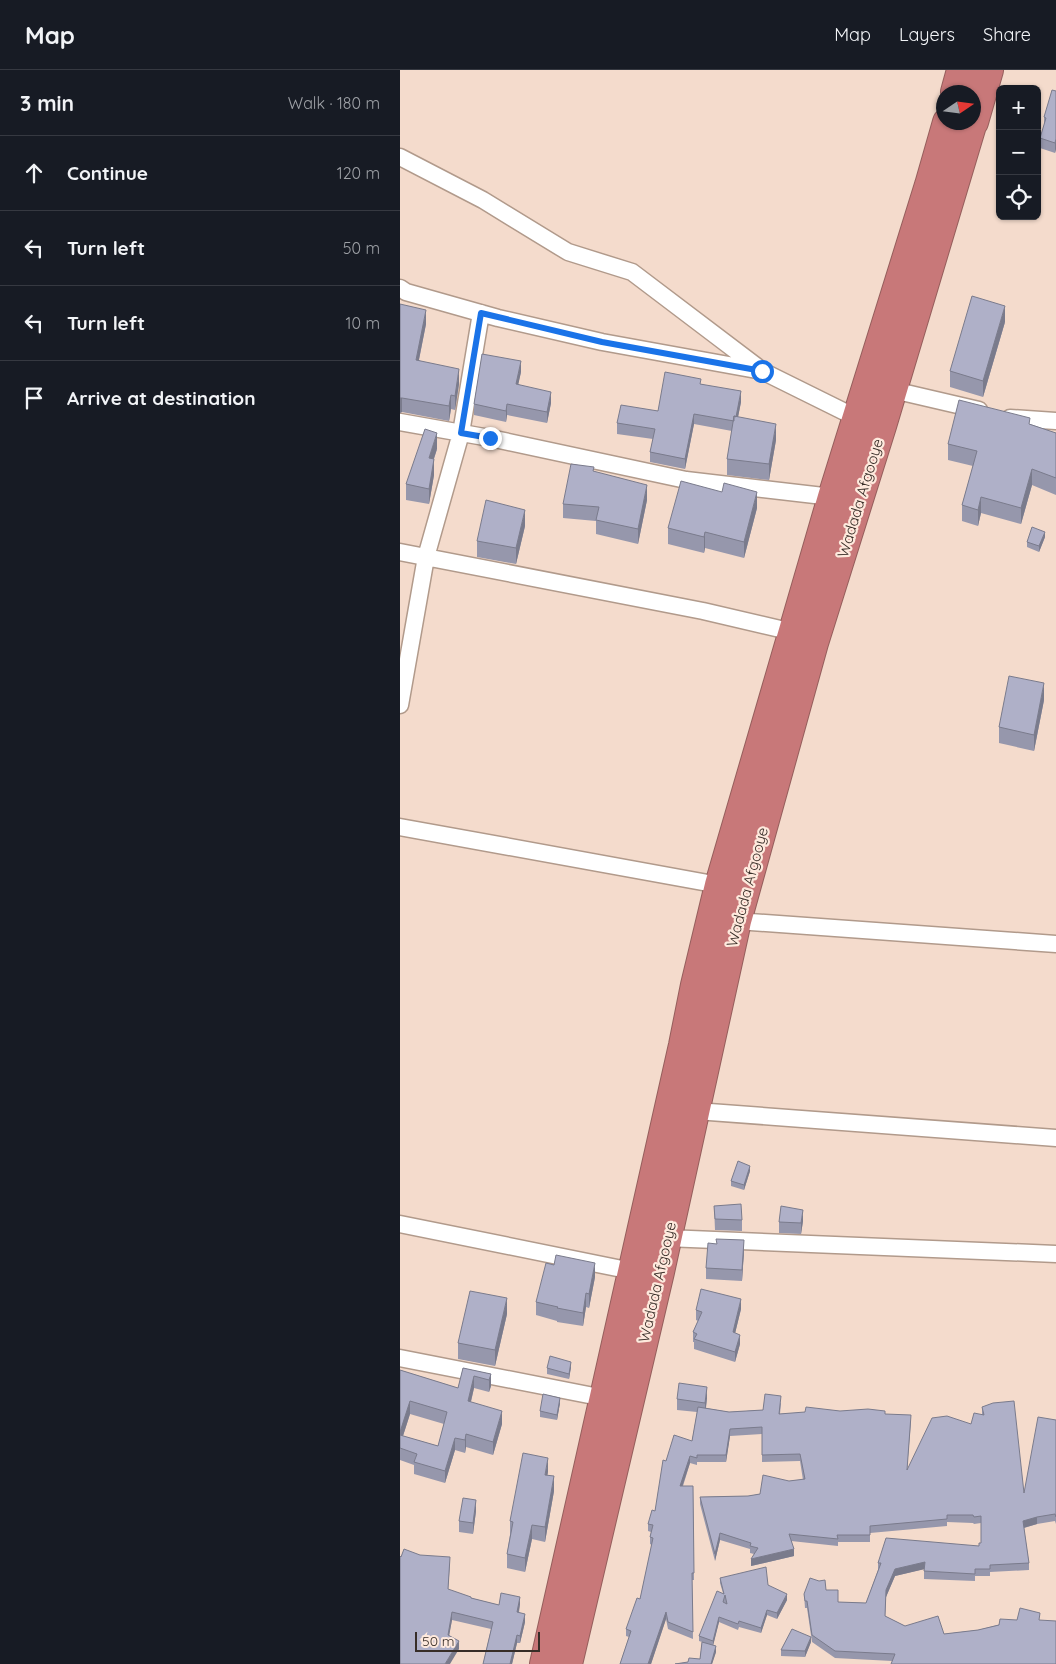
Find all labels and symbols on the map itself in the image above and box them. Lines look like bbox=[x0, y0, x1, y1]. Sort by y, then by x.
north arrow bbox=[936, 85, 981, 130]
route start bbox=[751, 360, 774, 383]
route end bbox=[479, 427, 502, 450]
street label: Wadada Afgooye bbox=[833, 436, 887, 560]
street label: Wadada Afgooye bbox=[722, 825, 772, 949]
street label: Wadada Afgooye bbox=[634, 1220, 680, 1344]
scale bar bbox=[415, 1629, 540, 1652]

